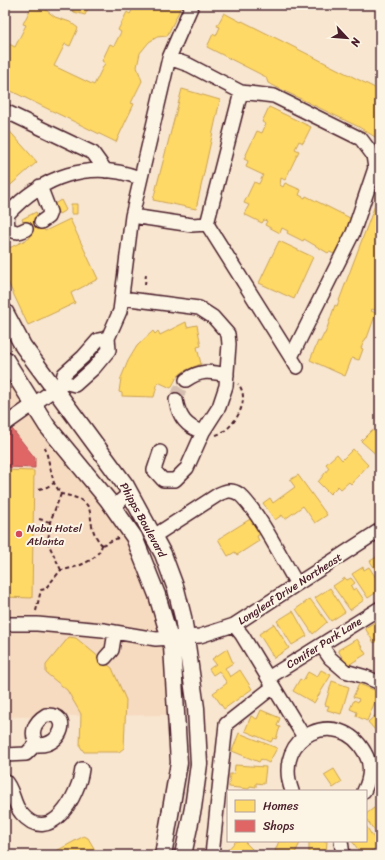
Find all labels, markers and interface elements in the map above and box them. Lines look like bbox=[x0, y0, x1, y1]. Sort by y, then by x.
north arrow bbox=[327, 18, 367, 58]
text: N bbox=[345, 34, 366, 50]
street label: Phipps Boulevard bbox=[115, 479, 172, 562]
place label: Nobu Hotel Atlanta bbox=[26, 519, 83, 551]
marker: Nobu Hotel Atlanta bbox=[14, 529, 24, 539]
street label: Longleaf Drive Northeast bbox=[234, 548, 346, 630]
street label: Conifer Park Lane bbox=[282, 612, 366, 674]
legend bbox=[227, 790, 367, 842]
text: Homes bbox=[263, 795, 299, 817]
text: Shops bbox=[263, 815, 294, 837]

